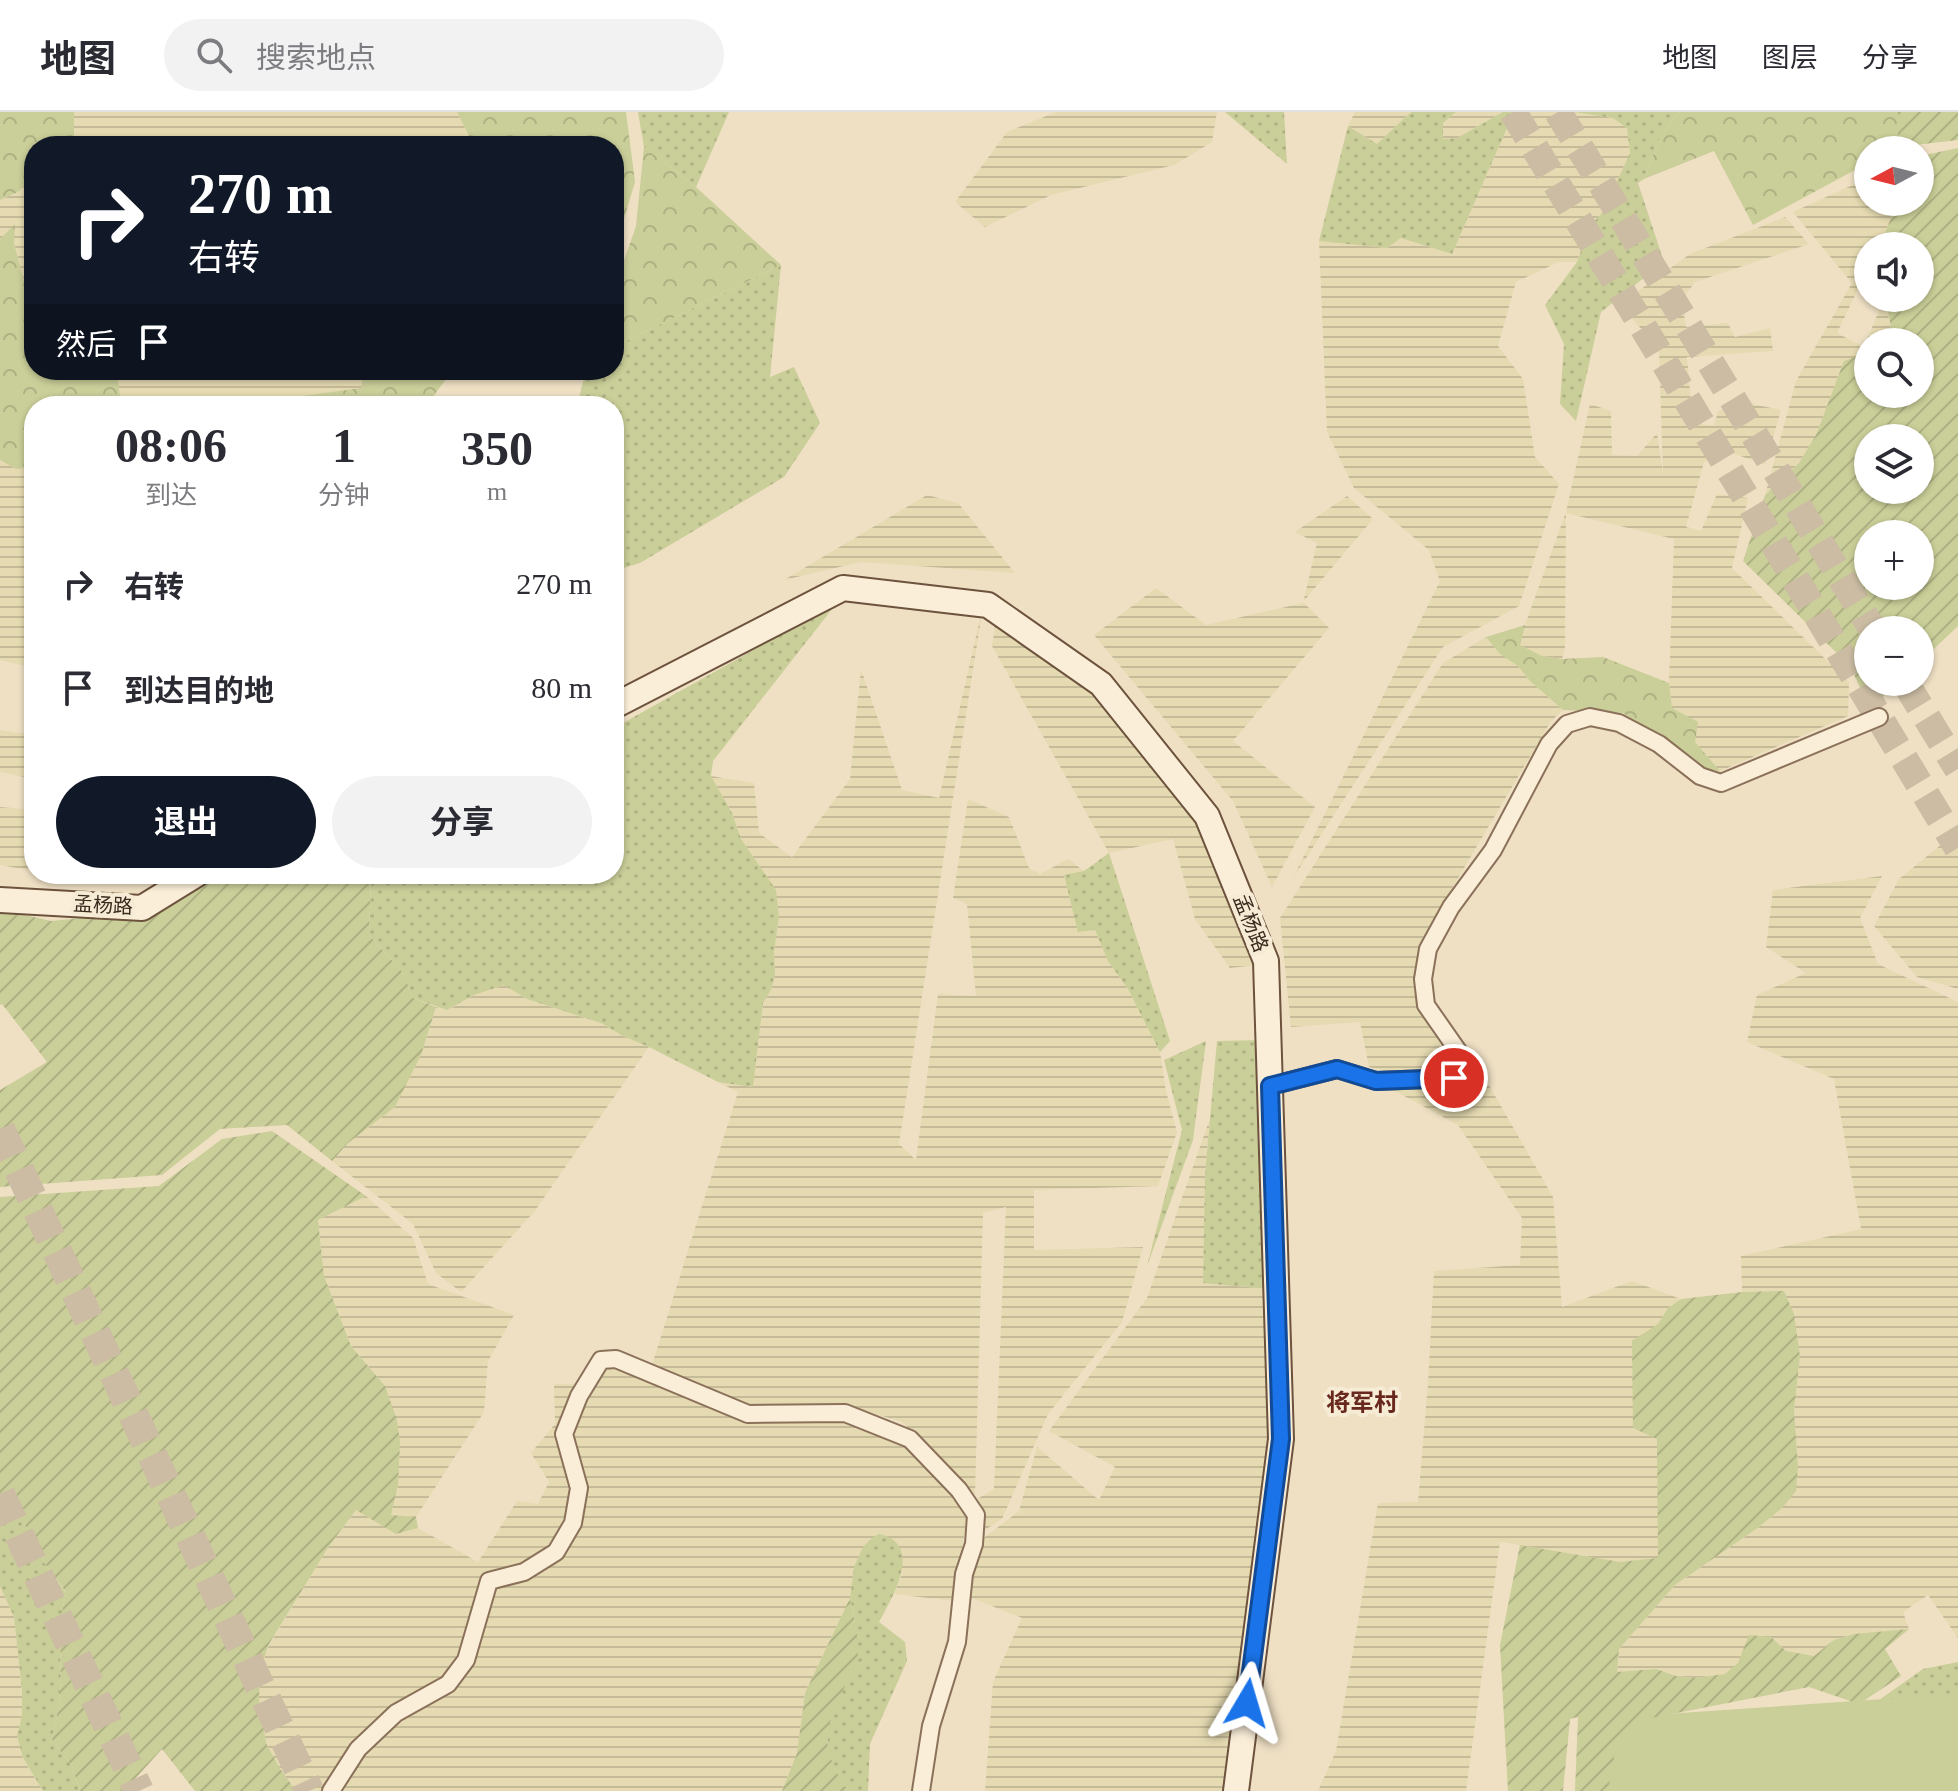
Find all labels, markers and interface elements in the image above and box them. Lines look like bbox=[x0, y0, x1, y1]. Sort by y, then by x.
search box bbox=[164, 19, 724, 91]
icon: search bbox=[192, 33, 236, 77]
text: 地图 bbox=[40, 38, 116, 80]
text: 搜索地点 bbox=[256, 41, 376, 74]
text: 地图 bbox=[1662, 42, 1718, 73]
text: 图层 bbox=[1762, 42, 1818, 73]
text: 分享 bbox=[1862, 42, 1918, 73]
north arrow bbox=[1854, 136, 1934, 216]
map controls bbox=[1854, 136, 1934, 696]
text: 270 m bbox=[188, 163, 333, 225]
icon: right bbox=[56, 168, 160, 272]
button: sound bbox=[1854, 232, 1934, 312]
text: 右转 bbox=[188, 238, 260, 278]
icon: arrive bbox=[132, 320, 176, 364]
text: 然后 bbox=[56, 328, 116, 361]
button: search bbox=[1854, 328, 1934, 408]
text: 08:06 bbox=[115, 419, 227, 472]
text: 1 bbox=[332, 419, 356, 472]
text: 350 bbox=[461, 422, 533, 475]
button: layers bbox=[1854, 424, 1934, 504]
text: m bbox=[487, 477, 507, 506]
text: 到达 bbox=[145, 481, 197, 510]
text: 分钟 bbox=[318, 481, 370, 510]
button: + bbox=[1854, 520, 1934, 600]
icon: right bbox=[56, 562, 100, 606]
text: 270 m bbox=[516, 567, 592, 600]
text: 右转 bbox=[124, 570, 184, 603]
button: − bbox=[1854, 616, 1934, 696]
icon: arrive bbox=[56, 666, 100, 710]
text: 80 m bbox=[531, 671, 592, 704]
text: 到达目的地 bbox=[124, 674, 274, 707]
button: 退出 bbox=[56, 776, 316, 868]
button: 分享 bbox=[332, 776, 592, 868]
street label: 孟杨路 bbox=[1230, 891, 1272, 955]
street label: 孟杨路 bbox=[72, 892, 134, 918]
pin bbox=[1420, 1044, 1488, 1112]
icon: arrive bbox=[1432, 1056, 1476, 1100]
district label: 将军村 bbox=[1326, 1390, 1398, 1416]
position arrow bbox=[1205, 1661, 1289, 1745]

